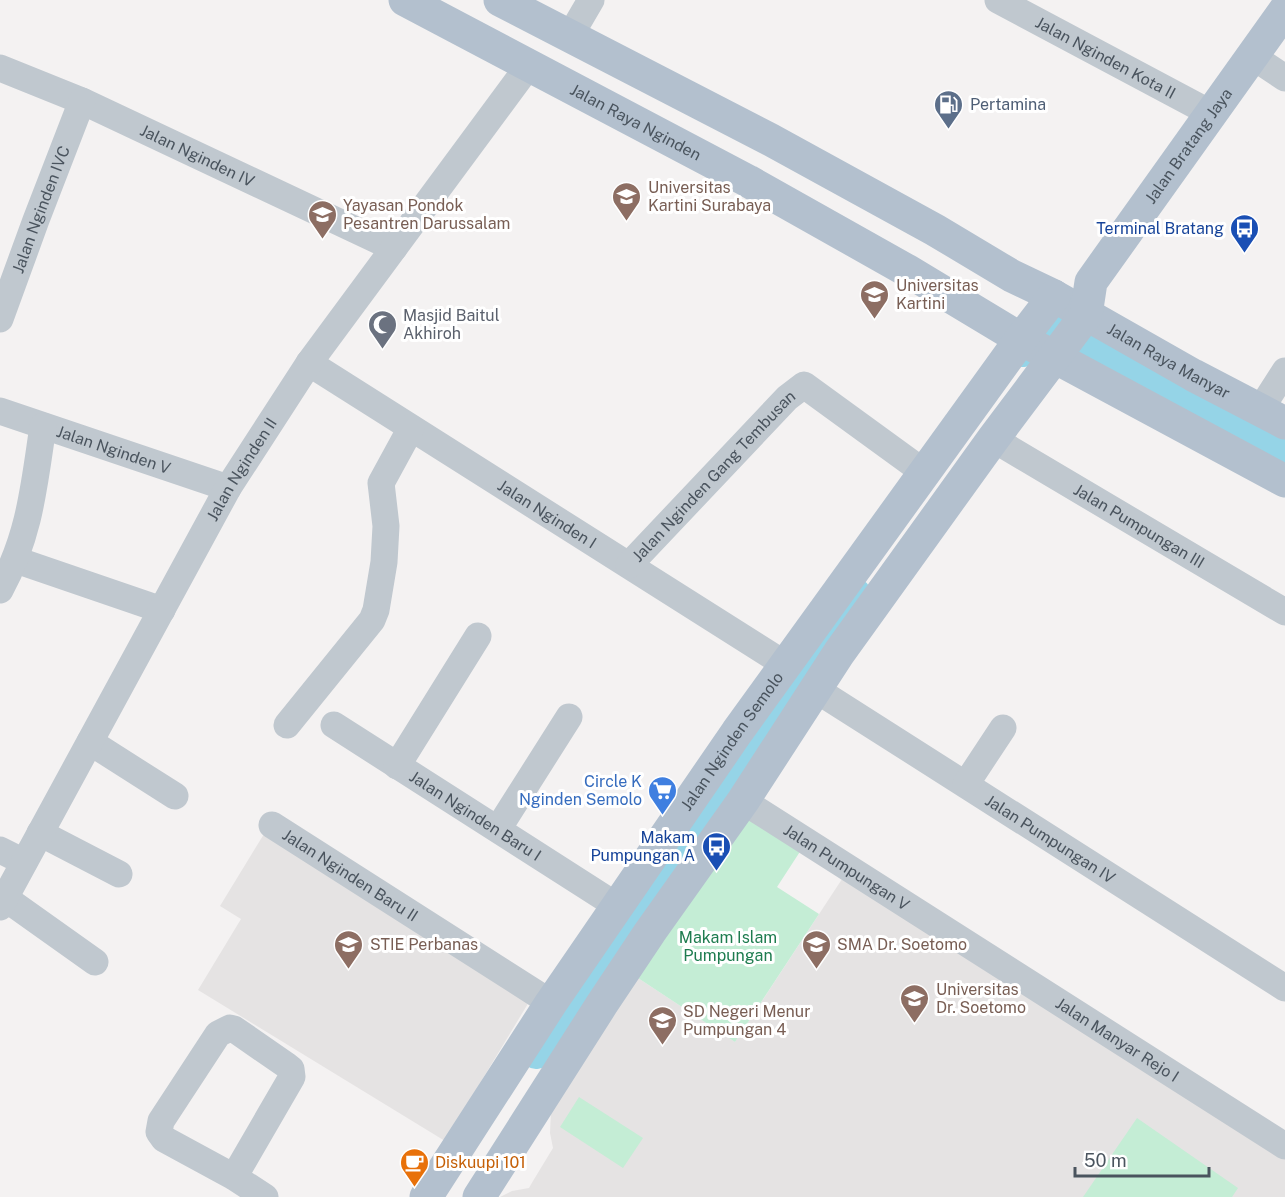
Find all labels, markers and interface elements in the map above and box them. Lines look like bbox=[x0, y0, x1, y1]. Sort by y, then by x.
street label: Jalan Nginden Kota II bbox=[1032, 12, 1179, 102]
street label: Jalan Raya Nginden bbox=[567, 79, 705, 164]
street label: Jalan Bratang Jaya bbox=[1141, 84, 1236, 207]
fuel station icon: Pertamina bbox=[933, 88, 965, 130]
place label: Pertamina bbox=[970, 95, 1046, 114]
street label: Jalan Nginden IV bbox=[137, 120, 258, 191]
street label: Jalan Nginden IVC bbox=[8, 143, 73, 276]
place label: Universitas Kartini Surabaya bbox=[648, 178, 771, 215]
school or university icon: Universitas Kartini Surabaya bbox=[611, 180, 643, 222]
place label: Yayasan Pondok Pesantren Darussalam bbox=[343, 196, 510, 233]
school or university icon: Yayasan Pondok Pesantren Darussalam bbox=[306, 198, 338, 240]
bus stop icon: Terminal Bratang bbox=[1229, 212, 1261, 254]
place label: Terminal Bratang bbox=[1096, 219, 1224, 238]
place label: Universitas Kartini bbox=[896, 276, 979, 313]
school or university icon: Universitas Kartini bbox=[859, 278, 891, 320]
place label: Masjid Baitul Akhiroh bbox=[403, 306, 500, 343]
mosque icon: Masjid Baitul Akhiroh bbox=[366, 308, 398, 350]
street label: Jalan Raya Manyar bbox=[1104, 319, 1233, 402]
street label: Jalan Nginden Gang Tembusan bbox=[628, 386, 799, 565]
street label: Jalan Nginden II bbox=[202, 414, 281, 524]
street label: Jalan Nginden V bbox=[54, 421, 173, 478]
street label: Jalan Nginden I bbox=[494, 475, 600, 552]
street label: Jalan Pumpungan III bbox=[1070, 480, 1208, 572]
street label: Jalan Nginden Semolo bbox=[677, 668, 787, 814]
street label: Jalan Nginden Baru I bbox=[406, 766, 545, 865]
place label: Circle K Nginden Semolo bbox=[519, 772, 642, 809]
supermarket icon: Circle K Nginden Semolo bbox=[647, 774, 679, 816]
street label: Jalan Pumpungan IV bbox=[982, 790, 1119, 887]
street label: Jalan Pumpungan V bbox=[780, 820, 913, 914]
street label: Jalan Nginden Baru II bbox=[279, 825, 422, 925]
place label: Makam Pumpungan A bbox=[590, 828, 695, 865]
bus stop icon: Makam Pumpungan A bbox=[700, 830, 732, 872]
school or university icon: STIE Perbanas bbox=[333, 928, 365, 970]
park label: Makam Islam Pumpungan bbox=[679, 928, 777, 965]
school or university icon: SMA Dr. Soetomo bbox=[800, 928, 832, 970]
place label: STIE Perbanas bbox=[370, 935, 478, 954]
place label: SMA Dr. Soetomo bbox=[837, 935, 967, 954]
place label: Universitas Dr. Soetomo bbox=[936, 980, 1026, 1017]
school or university icon: Universitas Dr. Soetomo bbox=[899, 982, 931, 1024]
street label: Jalan Manyar Rejo I bbox=[1052, 993, 1183, 1086]
place label: SD Negeri Menur Pumpungan 4 bbox=[683, 1002, 810, 1039]
school or university icon: SD Negeri Menur Pumpungan 4 bbox=[646, 1004, 678, 1046]
scale bar bbox=[1075, 1140, 1208, 1178]
cafe icon: Diskuupi 101 bbox=[398, 1146, 430, 1188]
text: 50 m bbox=[1084, 1150, 1127, 1171]
place label: Diskuupi 101 bbox=[435, 1153, 526, 1172]

